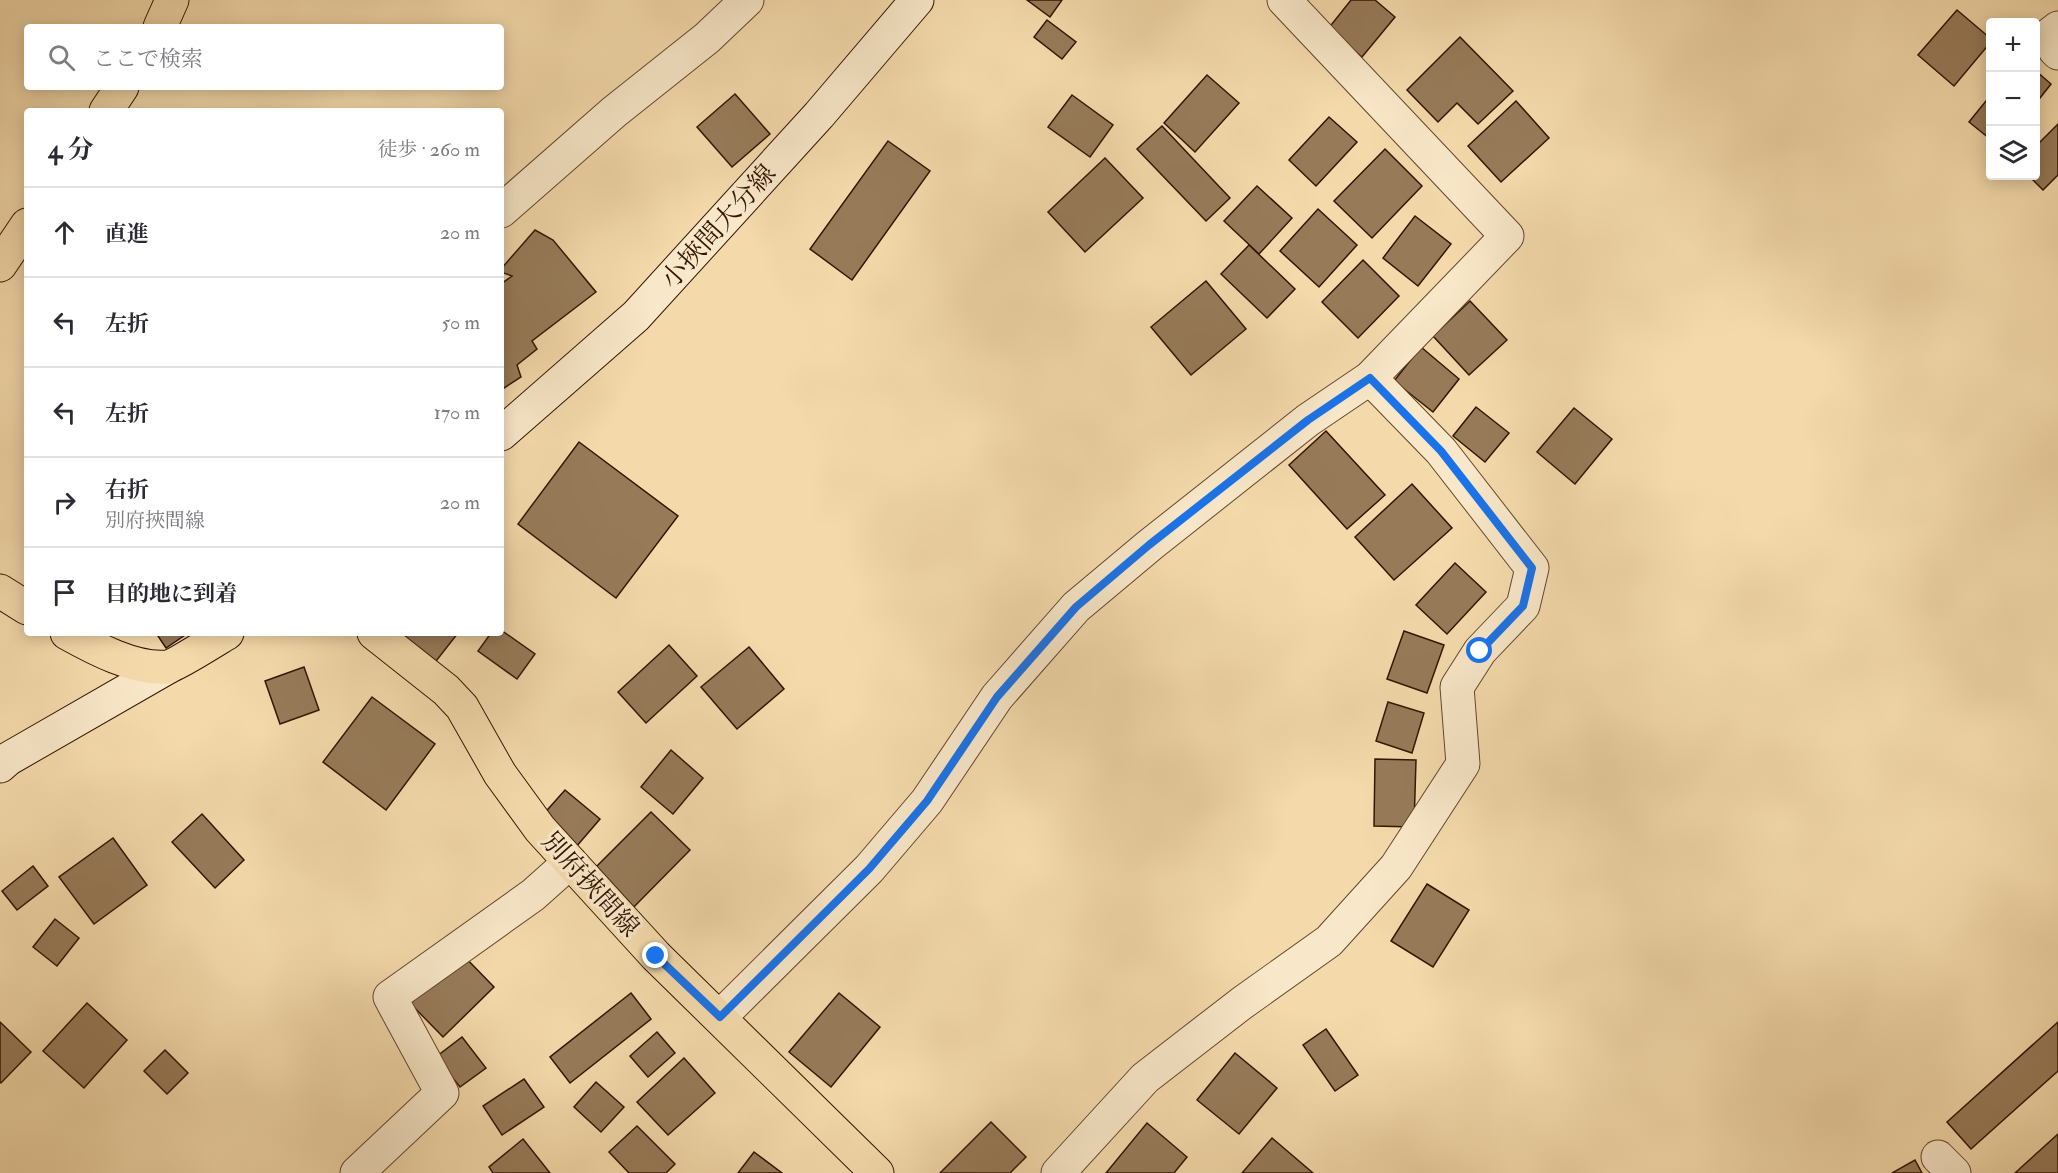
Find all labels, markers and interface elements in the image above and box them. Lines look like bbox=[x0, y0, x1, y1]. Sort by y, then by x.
map controls bbox=[1986, 18, 2040, 180]
button: + bbox=[1986, 18, 2040, 72]
search box bbox=[24, 24, 504, 90]
icon: search bbox=[45, 41, 78, 74]
text: ここで検索 bbox=[93, 45, 203, 73]
button: − bbox=[1986, 72, 2040, 126]
button: layers bbox=[1986, 126, 2040, 180]
text: 4 分 bbox=[48, 134, 94, 166]
text: 徒歩 · 260 m bbox=[377, 137, 480, 162]
street label: 小挾間大分線 bbox=[655, 158, 783, 295]
icon: ahead bbox=[48, 216, 81, 249]
text: 直進 bbox=[105, 220, 149, 248]
text: 20 m bbox=[440, 220, 480, 245]
icon: left bbox=[48, 306, 81, 339]
text: 左折 bbox=[105, 310, 149, 338]
text: 50 m bbox=[441, 310, 480, 335]
icon: left bbox=[48, 396, 81, 429]
text: 左折 bbox=[105, 400, 149, 428]
text: 170 m bbox=[434, 400, 480, 425]
text: 右折 bbox=[105, 476, 149, 504]
icon: right bbox=[48, 486, 81, 519]
text: 20 m bbox=[440, 490, 480, 515]
text: 別府挾間線 bbox=[105, 508, 205, 533]
icon: arrive bbox=[48, 576, 81, 609]
text: 目的地に到着 bbox=[105, 580, 237, 608]
route start bbox=[1466, 637, 1492, 663]
street label: 別府挾間線 bbox=[535, 826, 646, 944]
route end bbox=[642, 942, 668, 968]

